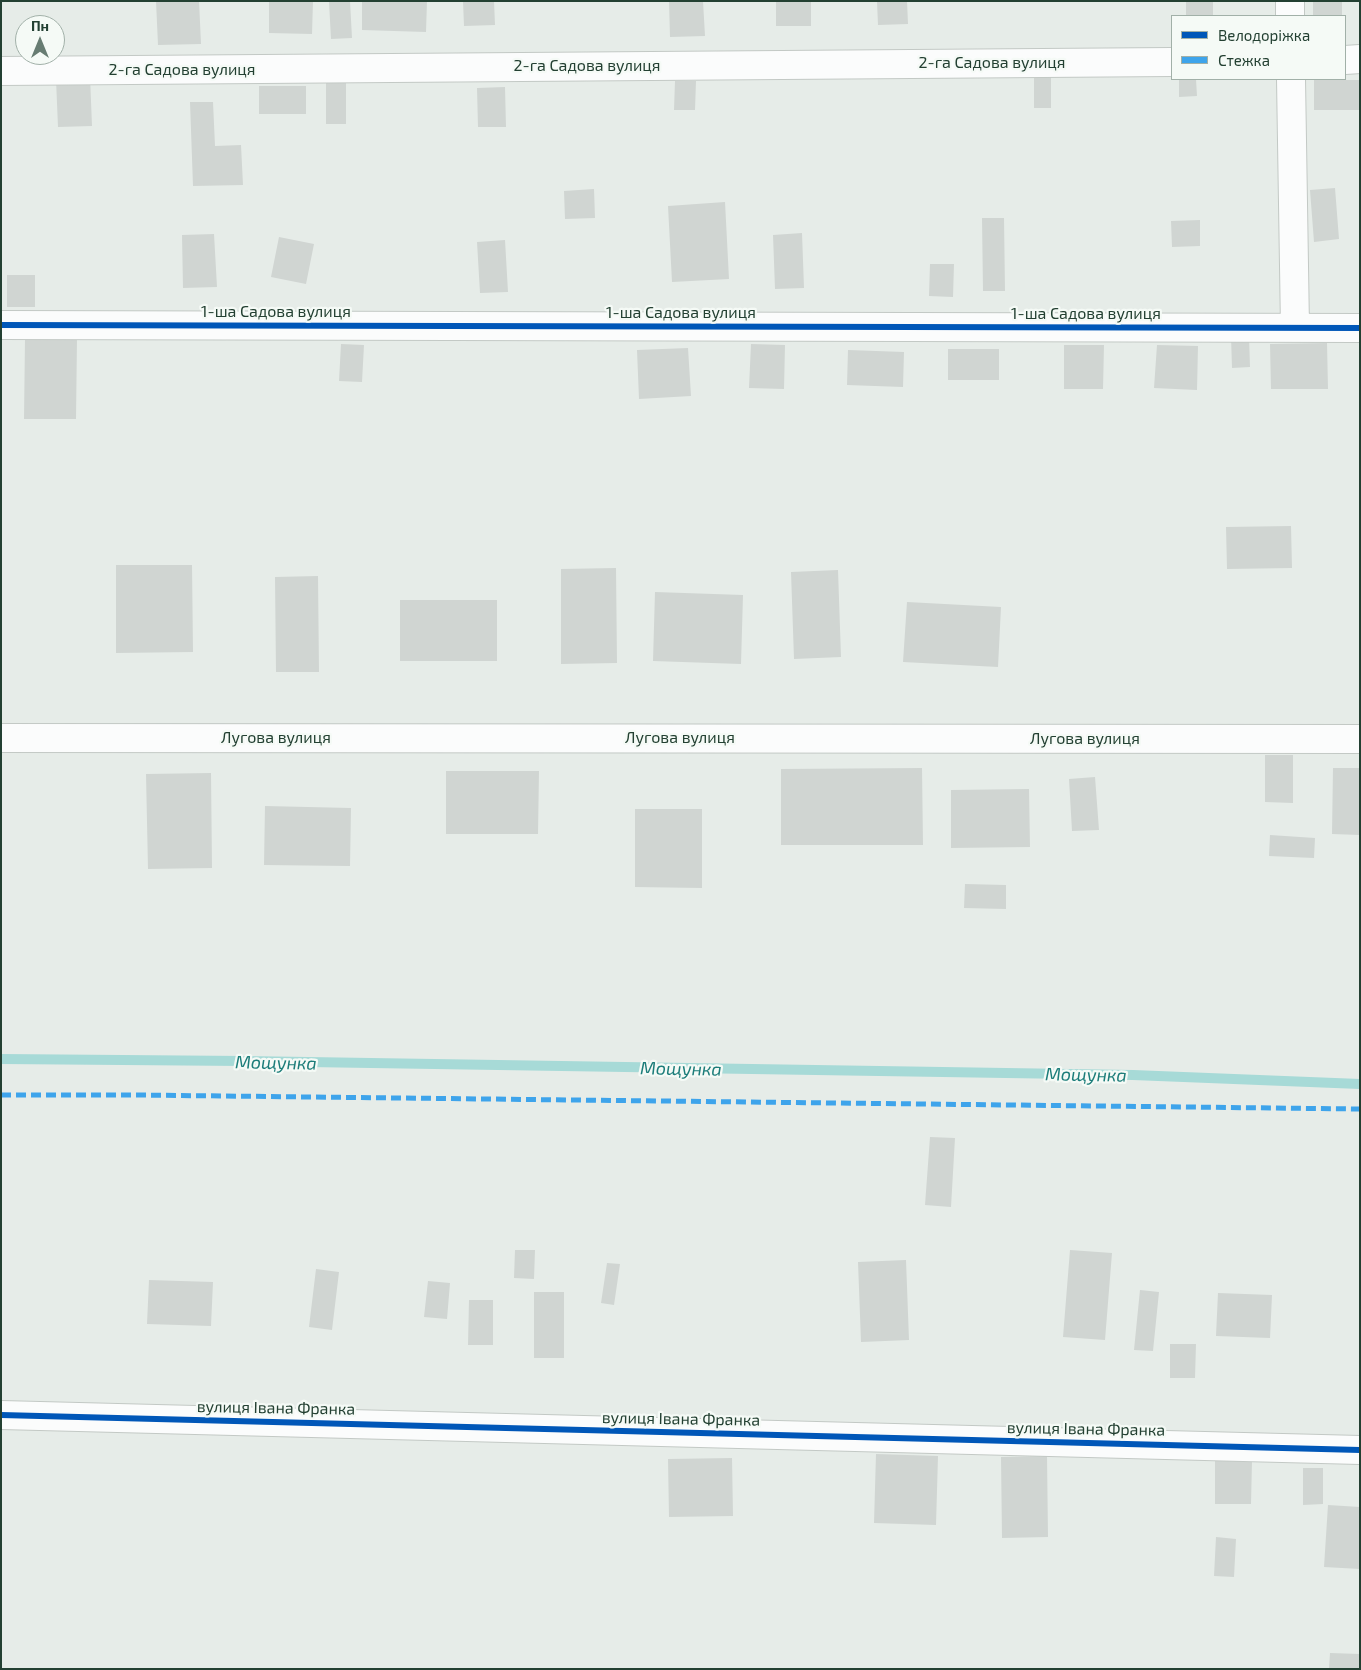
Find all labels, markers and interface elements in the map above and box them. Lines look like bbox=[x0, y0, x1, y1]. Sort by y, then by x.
north arrow bbox=[15, 15, 65, 65]
legend bbox=[1171, 15, 1346, 80]
text: Пн bbox=[31, 17, 49, 34]
text: Велодоріжка bbox=[1218, 26, 1310, 44]
text: Стежка bbox=[1218, 51, 1270, 69]
street label: 2-га Садова вулиця bbox=[919, 53, 1065, 73]
street label: 2-га Садова вулиця bbox=[514, 56, 660, 76]
street label: 2-га Садова вулиця bbox=[109, 60, 255, 80]
street label: 1-ша Садова вулиця bbox=[201, 302, 351, 322]
street label: 1-ша Садова вулиця bbox=[606, 303, 756, 323]
street label: 1-ша Садова вулиця bbox=[1011, 304, 1161, 324]
street label: Лугова вулиця bbox=[221, 728, 331, 748]
street label: Лугова вулиця bbox=[625, 728, 735, 748]
street label: Лугова вулиця bbox=[1030, 729, 1140, 749]
water label: Мощунка bbox=[235, 1051, 317, 1075]
water label: Мощунка bbox=[640, 1057, 722, 1081]
water label: Мощунка bbox=[1045, 1063, 1127, 1087]
street label: вулиця Івана Франка bbox=[197, 1397, 355, 1419]
street label: вулиця Івана Франка bbox=[602, 1408, 760, 1430]
street label: вулиця Івана Франка bbox=[1007, 1418, 1165, 1440]

